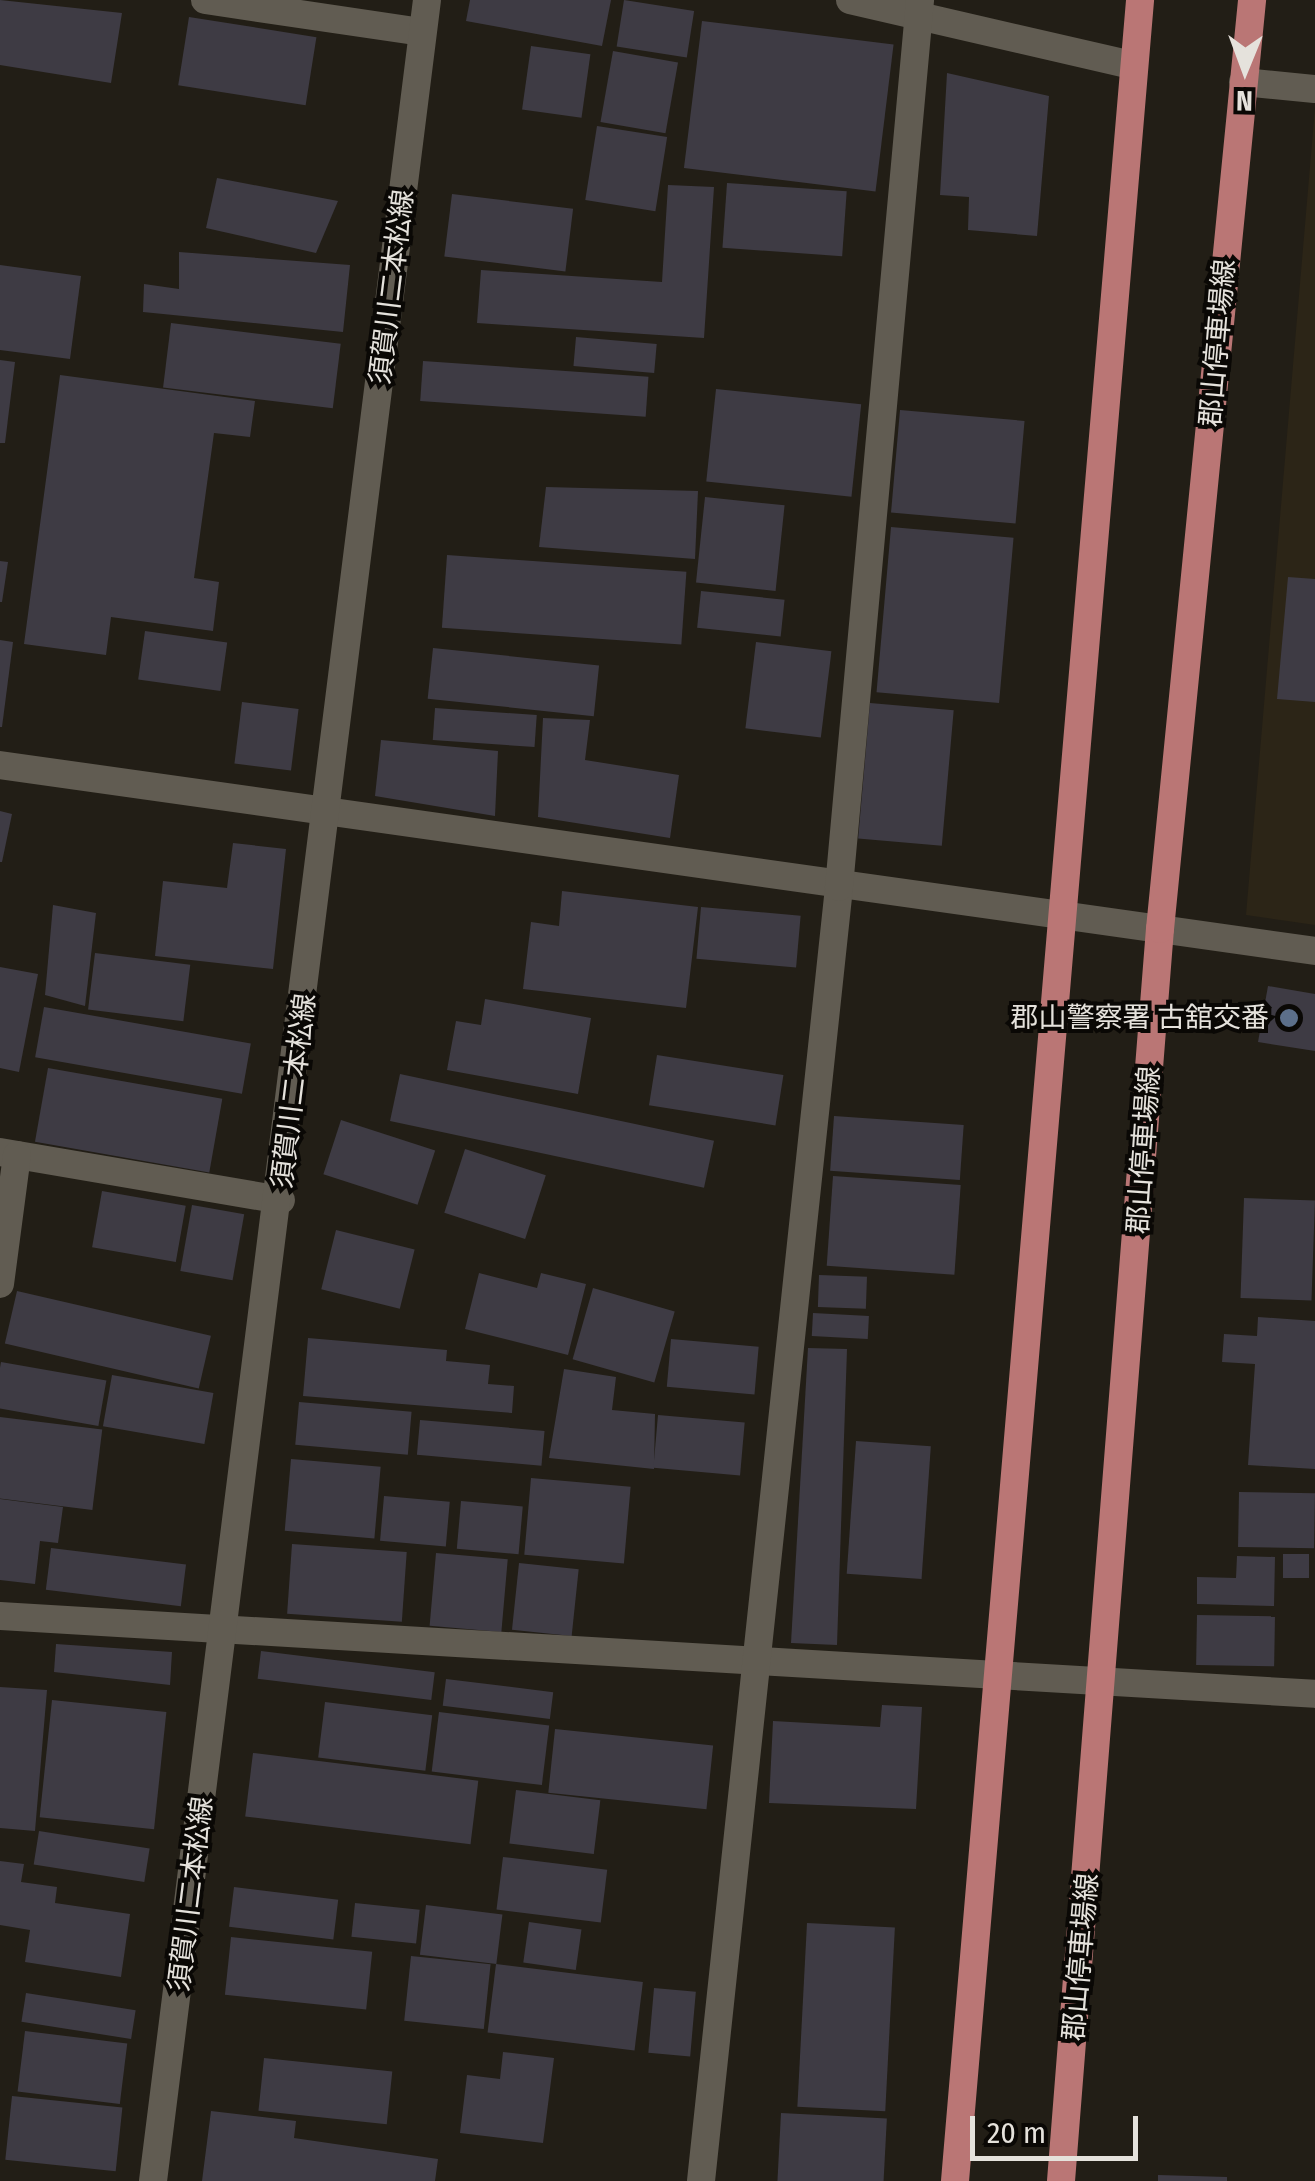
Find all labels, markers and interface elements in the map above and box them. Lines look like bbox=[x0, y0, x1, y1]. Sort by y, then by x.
north arrow bbox=[1195, 20, 1295, 120]
text: N bbox=[1236, 84, 1253, 117]
street label: 須賀川二本松線 bbox=[363, 188, 421, 386]
street label: 郡山停車場線 bbox=[1194, 258, 1242, 428]
street label: 須賀川二本松線 bbox=[265, 992, 323, 1190]
place label: 郡山警察署 古舘交番 bbox=[1010, 1001, 1269, 1035]
marker: 郡山警察署 古舘交番 bbox=[1278, 1007, 1300, 1029]
street label: 郡山停車場線 bbox=[1121, 1065, 1167, 1235]
street label: 須賀川二本松線 bbox=[162, 1795, 220, 1993]
street label: 郡山停車場線 bbox=[1057, 1872, 1105, 2042]
scale bar bbox=[975, 2096, 1142, 2158]
text: 20 m bbox=[987, 2115, 1046, 2151]

